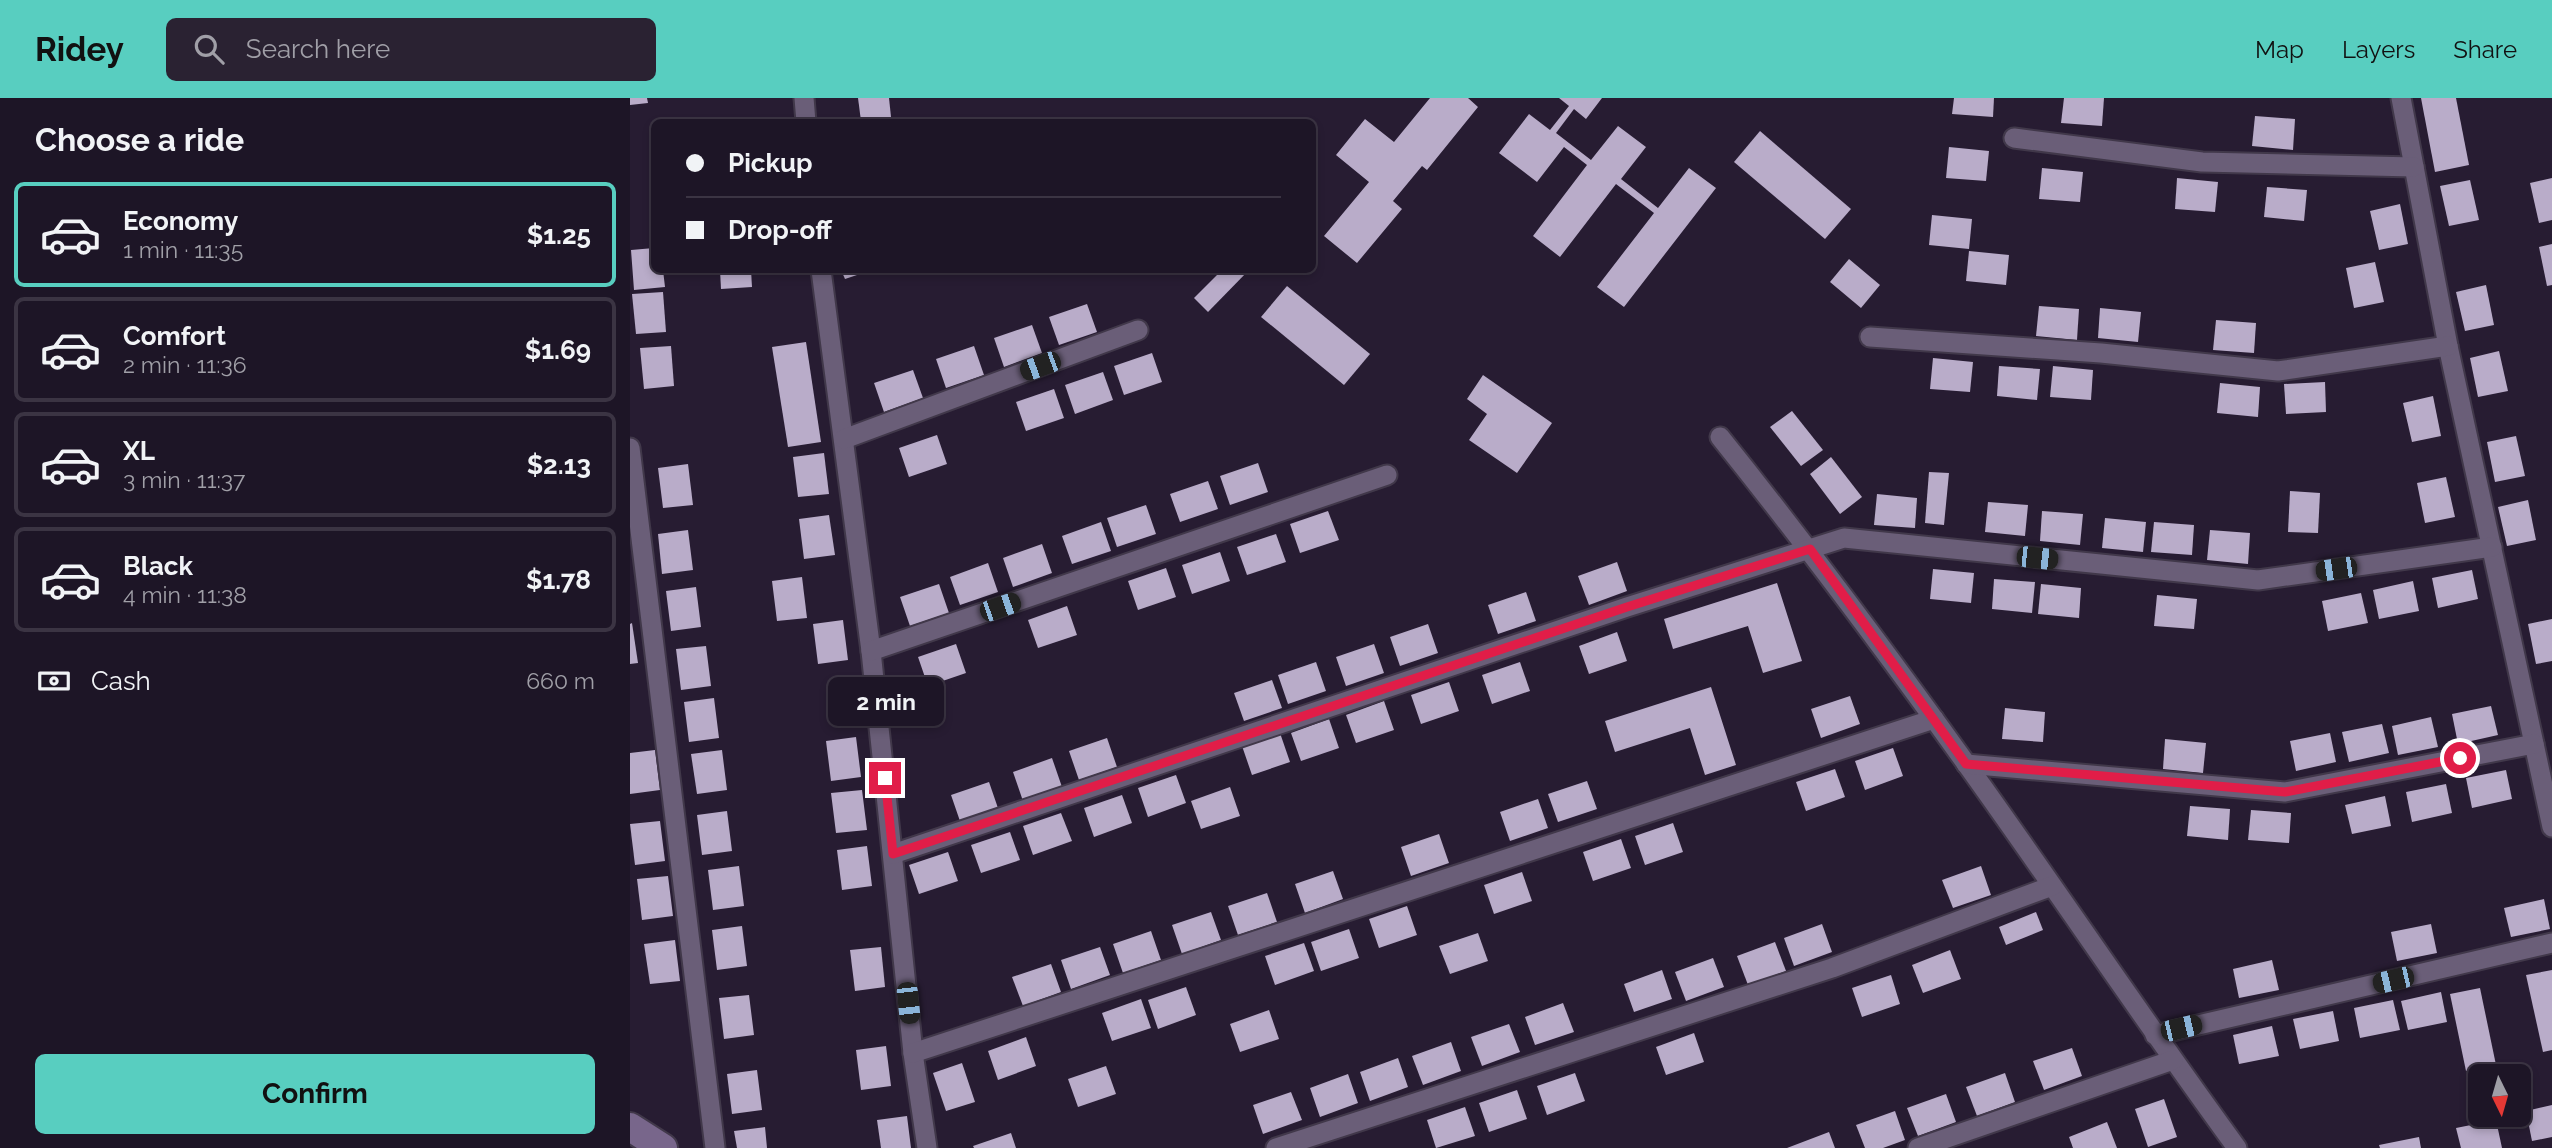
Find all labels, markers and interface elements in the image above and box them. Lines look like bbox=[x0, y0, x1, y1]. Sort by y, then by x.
search box bbox=[166, 18, 656, 81]
text: Ridey bbox=[35, 30, 124, 69]
icon: search bbox=[190, 30, 228, 68]
text: Search here bbox=[246, 34, 390, 64]
text: Map bbox=[2255, 35, 2304, 64]
text: Layers bbox=[2342, 35, 2415, 64]
text: Share bbox=[2453, 35, 2517, 64]
text: Choose a ride bbox=[35, 121, 244, 158]
text: Pickup bbox=[728, 148, 813, 178]
icon: car bbox=[39, 203, 102, 266]
text: Economy bbox=[123, 206, 238, 236]
text: Drop-off bbox=[728, 215, 832, 245]
text: $1.25 bbox=[527, 220, 591, 250]
text: 1 min · 11:35 bbox=[123, 236, 243, 263]
icon: car bbox=[39, 318, 102, 381]
text: Comfort bbox=[123, 321, 226, 351]
text: $1.69 bbox=[525, 335, 591, 365]
car bbox=[1017, 349, 1064, 383]
text: 2 min · 11:36 bbox=[123, 351, 247, 378]
icon: car bbox=[39, 433, 102, 496]
text: XL bbox=[123, 436, 155, 466]
text: $2.13 bbox=[527, 450, 591, 480]
text: 3 min · 11:37 bbox=[123, 466, 245, 493]
car bbox=[2016, 545, 2059, 571]
icon: car bbox=[39, 548, 102, 611]
text: Black bbox=[123, 551, 193, 581]
car bbox=[2314, 556, 2359, 582]
text: $1.78 bbox=[526, 565, 591, 595]
text: 4 min · 11:38 bbox=[123, 581, 247, 608]
car bbox=[977, 590, 1024, 624]
icon: cash bbox=[35, 662, 73, 700]
text: Cash bbox=[91, 666, 151, 696]
text: 660 m bbox=[526, 667, 595, 694]
callout: 2 min bbox=[827, 676, 943, 726]
text: 2 min bbox=[856, 688, 916, 715]
route start bbox=[2444, 742, 2476, 774]
route end bbox=[869, 762, 901, 794]
car bbox=[2371, 965, 2416, 995]
car bbox=[896, 981, 921, 1025]
car bbox=[2159, 1013, 2204, 1043]
button: Confirm bbox=[35, 1054, 595, 1134]
north arrow bbox=[2468, 1064, 2530, 1127]
map controls bbox=[2468, 1064, 2531, 1127]

